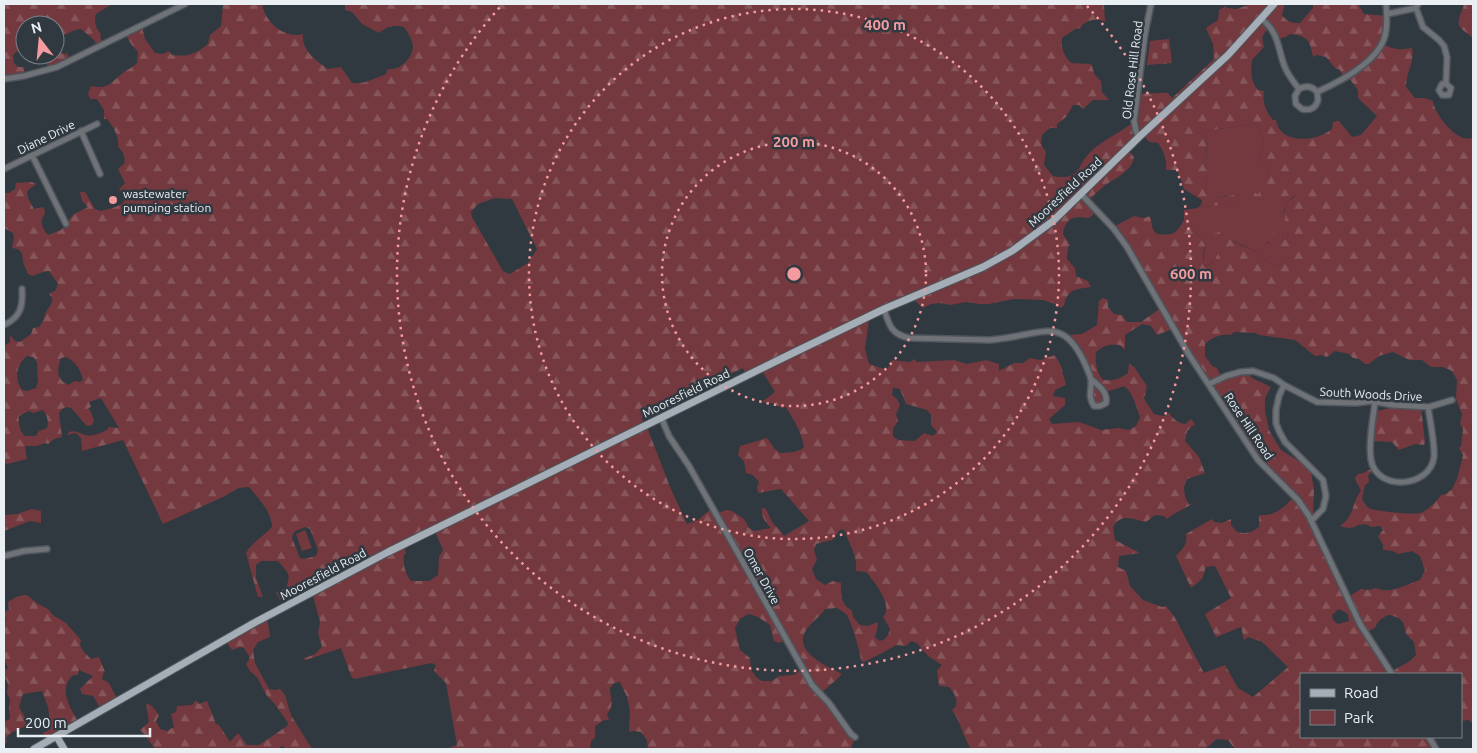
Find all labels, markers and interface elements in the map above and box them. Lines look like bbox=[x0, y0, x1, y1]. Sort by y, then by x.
north arrow bbox=[15, 15, 65, 65]
text: 400 m bbox=[864, 16, 906, 33]
text: N bbox=[29, 18, 44, 37]
street label: Old Rose Hill Road bbox=[1119, 20, 1145, 120]
street label: Diane Drive bbox=[15, 118, 77, 156]
text: 200 m bbox=[773, 133, 815, 150]
street label: Mooresfield Road bbox=[1026, 155, 1104, 229]
place label: wastewater pumping station bbox=[123, 187, 211, 214]
marker: wastewater pumping station bbox=[107, 194, 119, 206]
centre of rings bbox=[785, 265, 803, 283]
text: 600 m bbox=[1170, 265, 1212, 282]
street label: Mooresfield Road bbox=[640, 366, 732, 420]
street label: South Woods Drive bbox=[1319, 385, 1423, 403]
street label: Rose Hill Road bbox=[1222, 390, 1276, 462]
street label: Mooresfield Road bbox=[278, 546, 368, 602]
street label: Omer Drive bbox=[741, 546, 783, 606]
legend bbox=[1300, 673, 1462, 738]
text: Road bbox=[1344, 684, 1379, 701]
scale bar bbox=[18, 706, 150, 738]
text: Park bbox=[1344, 709, 1374, 726]
text: 200 m bbox=[25, 714, 67, 731]

